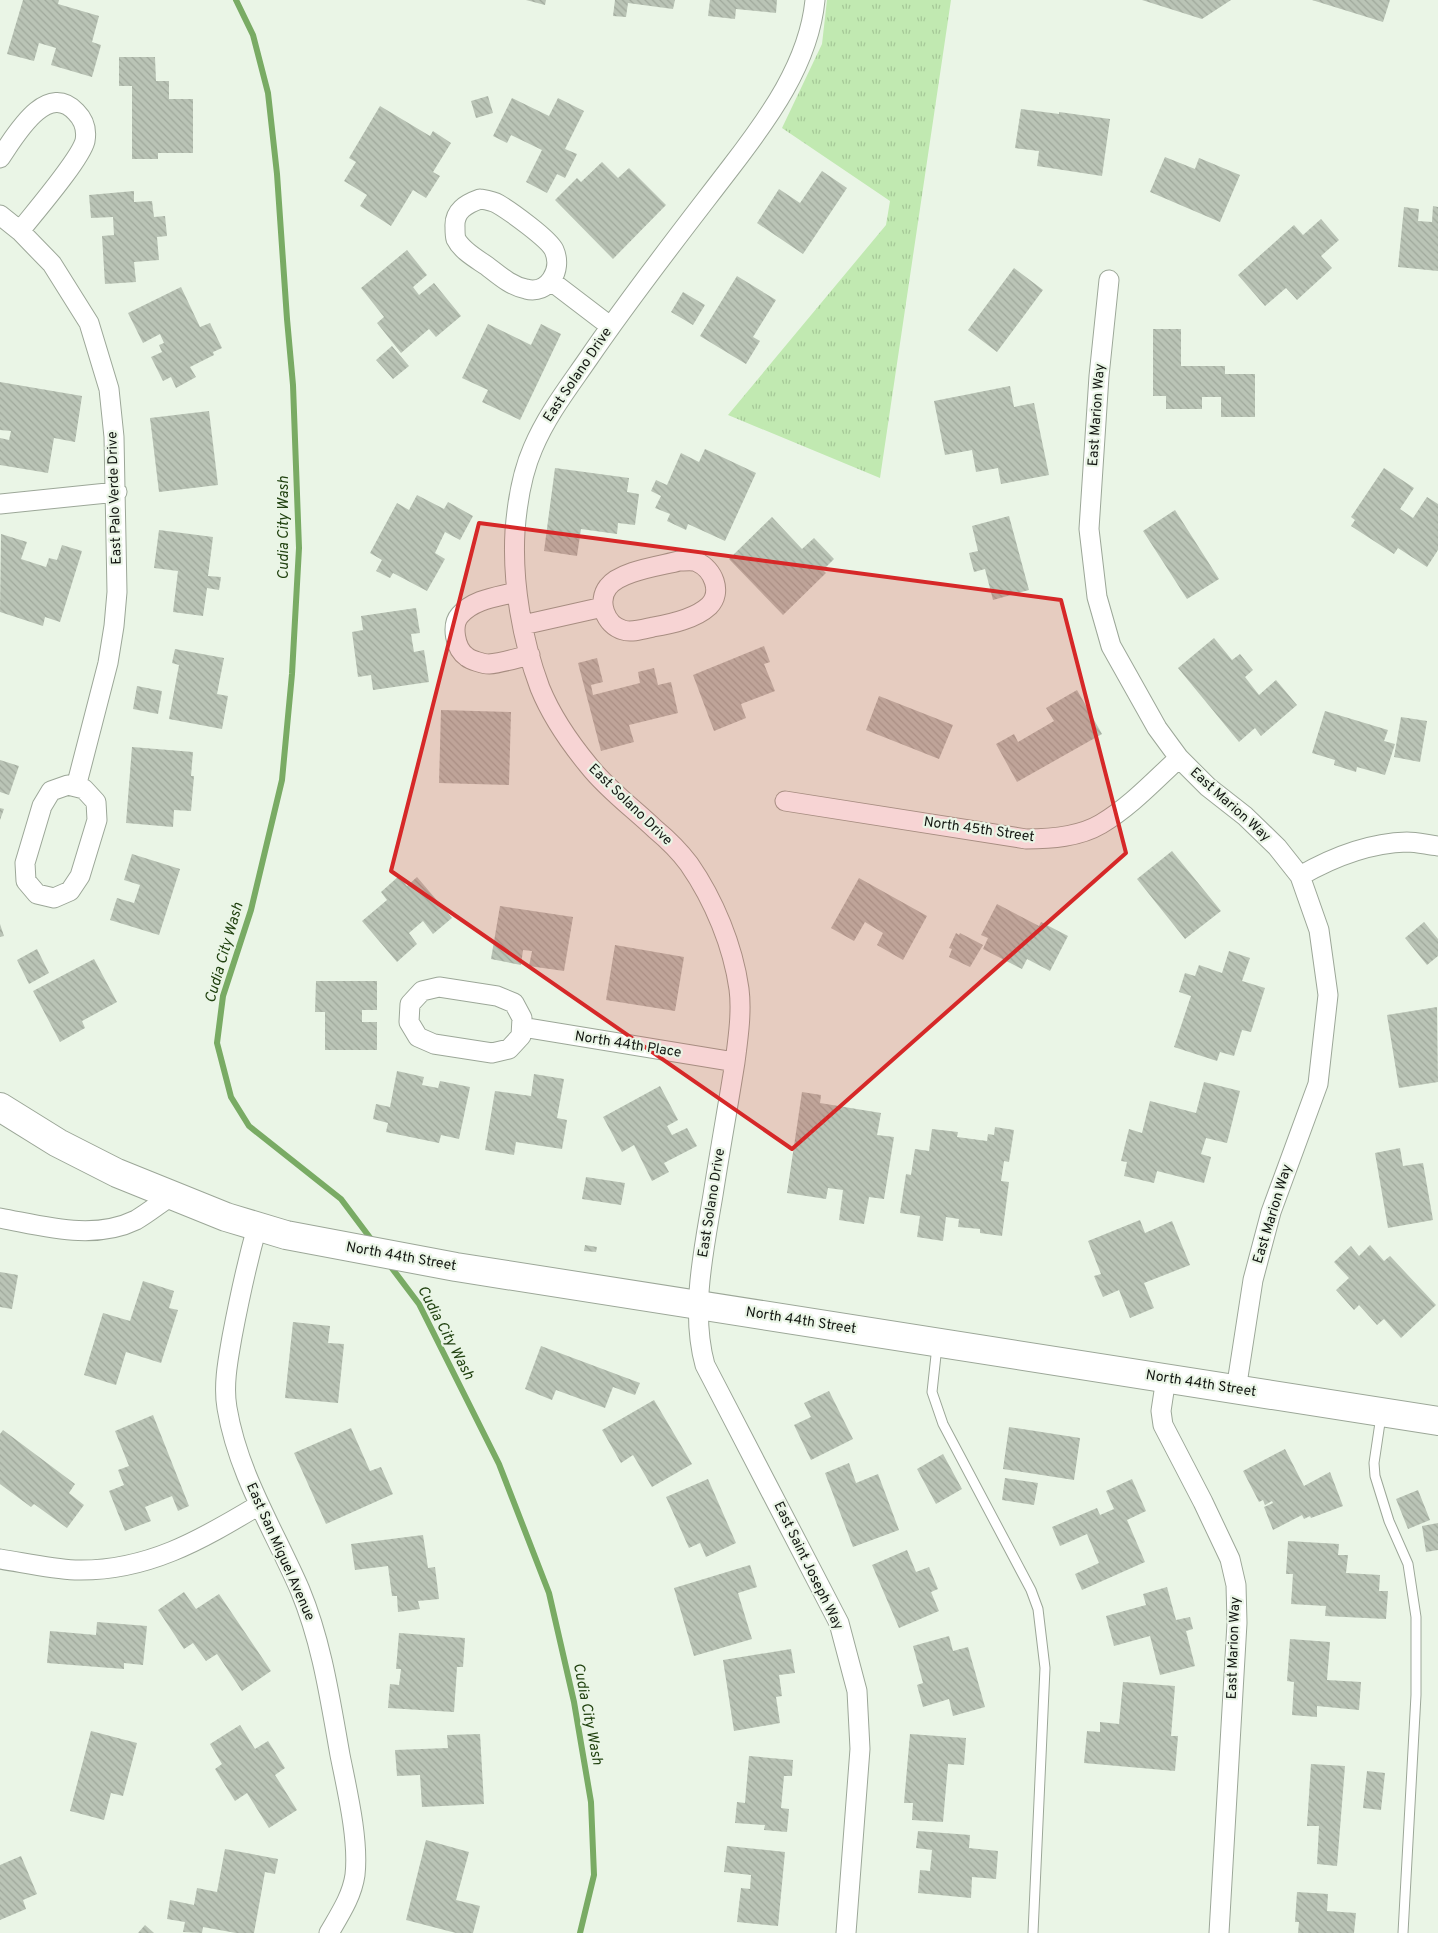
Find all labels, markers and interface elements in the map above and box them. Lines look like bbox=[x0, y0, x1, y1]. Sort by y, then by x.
street label: East Solano Drive bbox=[540, 325, 616, 425]
street label: East Marion Way bbox=[1085, 363, 1109, 467]
street label: East Palo Verde Drive bbox=[104, 431, 126, 565]
water label: Cudia City Wash bbox=[275, 476, 294, 580]
street label: East Solano Drive bbox=[584, 761, 676, 849]
street label: East Marion Way bbox=[1186, 764, 1274, 846]
street label: North 45th Street bbox=[923, 814, 1035, 846]
water label: Cudia City Wash bbox=[202, 901, 248, 1005]
street label: North 44th Place bbox=[573, 1028, 683, 1062]
street label: East Solano Drive bbox=[695, 1147, 729, 1259]
street label: East Marion Way bbox=[1250, 1162, 1296, 1266]
street label: North 44th Street bbox=[345, 1239, 457, 1275]
water label: Cudia City Wash bbox=[412, 1283, 478, 1383]
street label: North 44th Street bbox=[745, 1304, 857, 1338]
street label: North 44th Street bbox=[1145, 1367, 1257, 1401]
street label: East San Miguel Avenue bbox=[242, 1480, 318, 1624]
street label: East Saint Joseph Way bbox=[770, 1499, 846, 1633]
street label: East Marion Way bbox=[1224, 1596, 1244, 1700]
water label: Cudia City Wash bbox=[568, 1661, 606, 1767]

